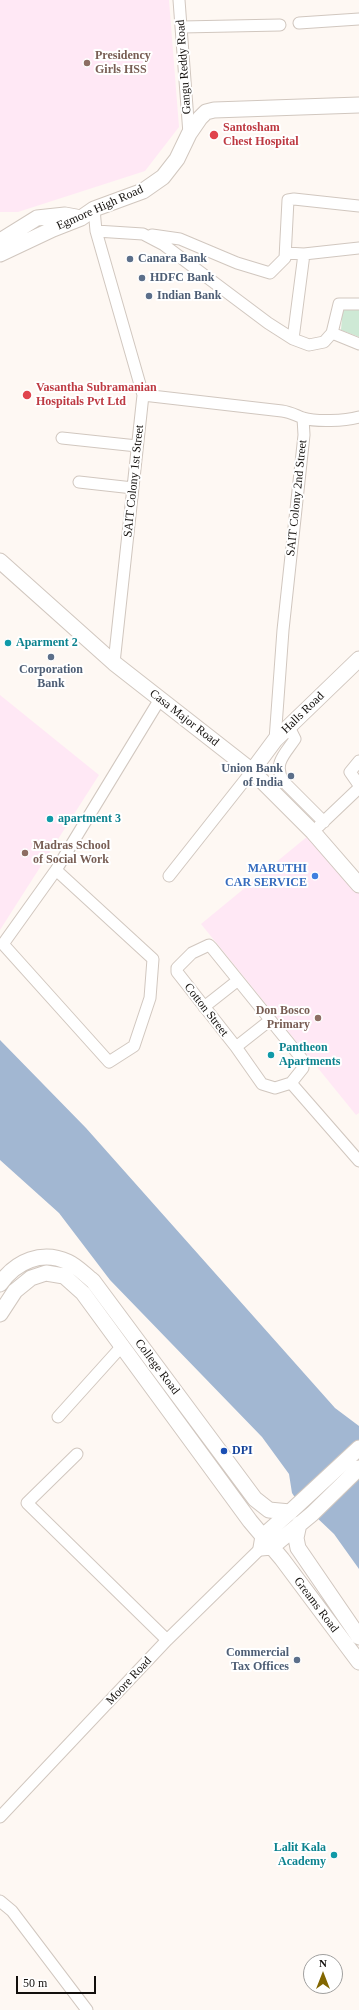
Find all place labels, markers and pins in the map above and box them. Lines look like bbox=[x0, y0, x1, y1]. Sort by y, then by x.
place label: Presidency Girls HSS bbox=[95, 49, 160, 77]
marker: Presidency Girls HSS bbox=[82, 58, 92, 68]
place label: Santosham Chest Hospital bbox=[223, 121, 310, 149]
marker: Santosham Chest Hospital bbox=[208, 129, 220, 141]
place label: Canara Bank bbox=[138, 252, 214, 266]
marker: Canara Bank bbox=[125, 254, 135, 264]
place label: HDFC Bank bbox=[150, 271, 216, 285]
marker: HDFC Bank bbox=[137, 273, 147, 283]
place label: Indian Bank bbox=[157, 289, 230, 303]
marker: Indian Bank bbox=[144, 291, 154, 301]
place label: Vasantha Subramanian Hospitals Pvt Ltd bbox=[36, 381, 176, 409]
marker: Vasantha Subramanian Hospitals Pvt Ltd bbox=[21, 389, 33, 401]
place label: Aparment 2 bbox=[16, 636, 87, 650]
marker: Aparment 2 bbox=[3, 638, 13, 648]
marker: Corporation Bank bbox=[46, 652, 56, 662]
place label: Corporation Bank bbox=[15, 663, 87, 691]
place label: Union Bank of India bbox=[213, 762, 283, 790]
marker: Union Bank of India bbox=[286, 771, 296, 781]
place label: apartment 3 bbox=[58, 812, 133, 826]
marker: apartment 3 bbox=[45, 814, 55, 824]
place label: Madras School of Social Work bbox=[33, 839, 120, 867]
marker: Madras School of Social Work bbox=[20, 848, 30, 858]
place label: MARUTHI CAR SERVICE bbox=[232, 862, 307, 890]
marker: MARUTHI CAR SERVICE bbox=[310, 871, 320, 881]
place label: Don Bosco Primary bbox=[248, 1004, 310, 1032]
marker: Don Bosco Primary bbox=[313, 1013, 323, 1023]
place label: Pantheon Apartments bbox=[279, 1041, 351, 1069]
marker: Pantheon Apartments bbox=[266, 1050, 276, 1060]
place label: DPI bbox=[232, 1444, 253, 1458]
marker: DPI bbox=[219, 1446, 229, 1456]
place label: Commercial Tax Offices bbox=[217, 1646, 289, 1674]
marker: Commercial Tax Offices bbox=[292, 1655, 302, 1665]
place label: Lalit Kala Academy bbox=[270, 1841, 326, 1869]
marker: Lalit Kala Academy bbox=[329, 1850, 339, 1860]

